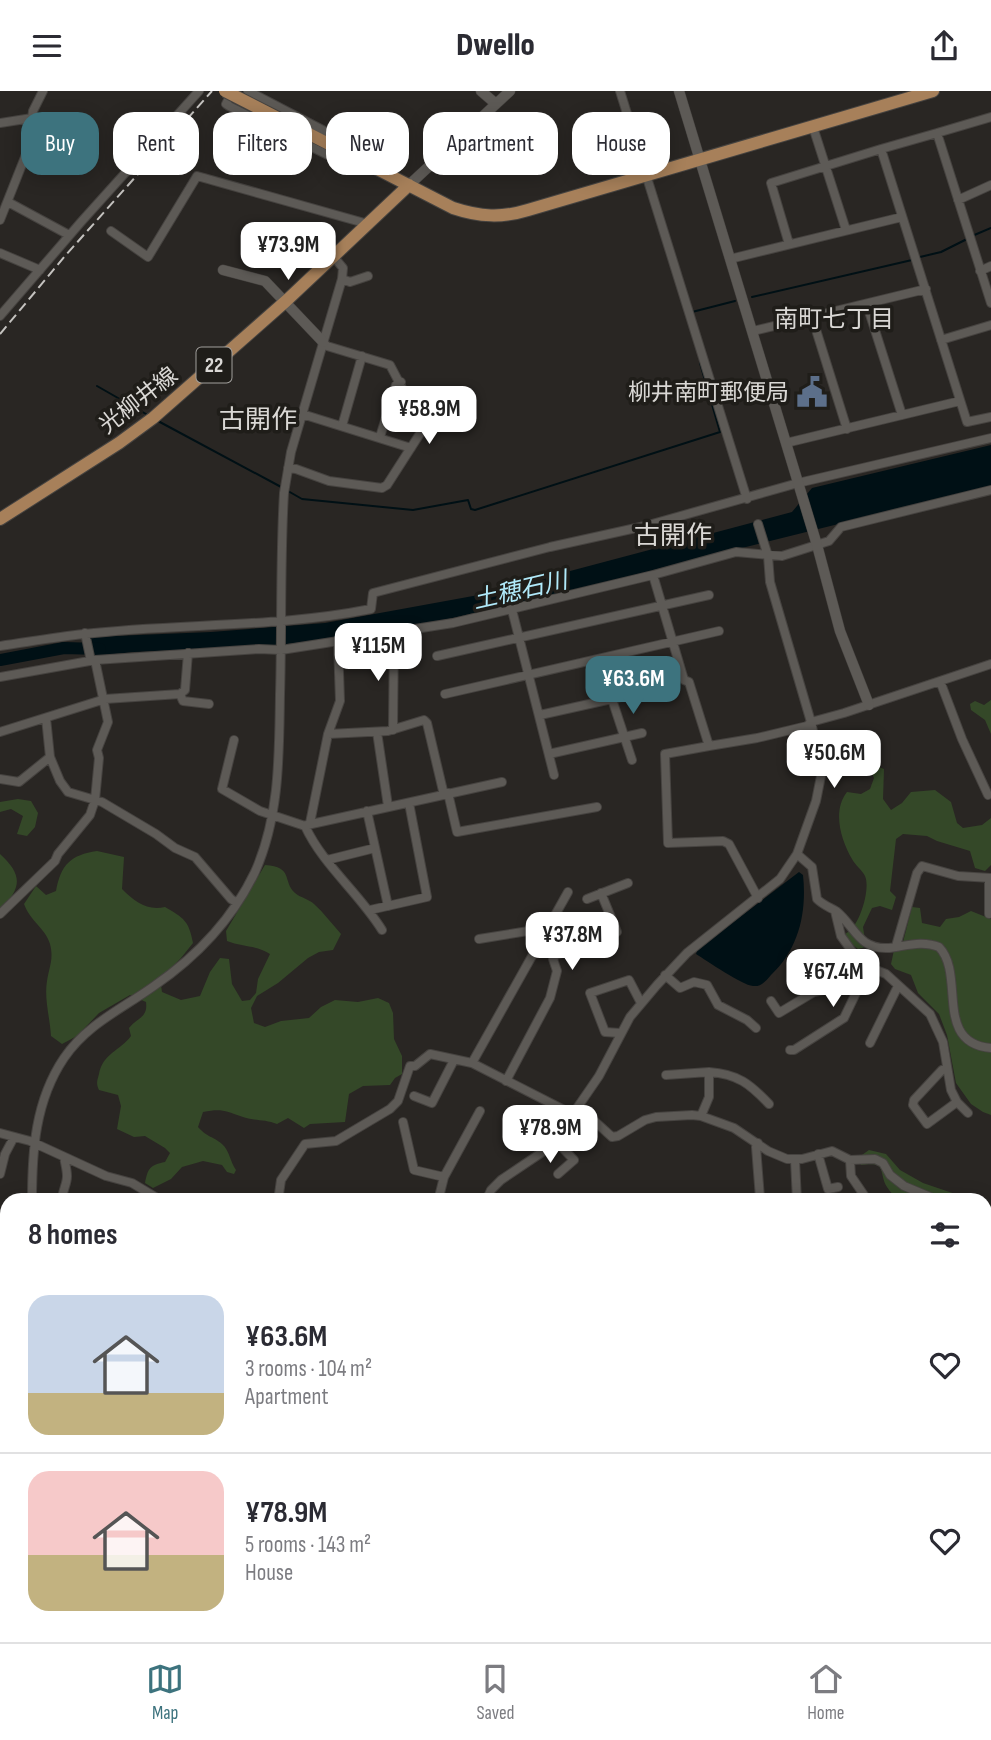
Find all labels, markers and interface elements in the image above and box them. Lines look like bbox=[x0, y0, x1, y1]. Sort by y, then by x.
text: Dwello bbox=[456, 26, 535, 65]
icon: menu bbox=[28, 27, 66, 65]
icon: share bbox=[925, 27, 963, 65]
chip: Buy bbox=[21, 112, 99, 175]
chip: Rent bbox=[113, 112, 199, 175]
chip: Filters bbox=[213, 112, 312, 175]
chip: New bbox=[326, 112, 409, 175]
chip: Apartment bbox=[423, 112, 558, 175]
chip: House bbox=[572, 112, 670, 175]
pin: ¥73.9M bbox=[231, 223, 345, 282]
text: ¥73.9M bbox=[257, 231, 319, 259]
district label: 南町七丁目 bbox=[774, 305, 894, 334]
road number: 22 bbox=[196, 347, 232, 383]
street label: 光柳井線 bbox=[94, 361, 183, 440]
public building icon: 柳井南町郵便局 bbox=[795, 375, 829, 409]
place label: 柳井南町郵便局 bbox=[628, 379, 789, 407]
pin: ¥58.9M bbox=[372, 387, 486, 446]
text: ¥58.9M bbox=[397, 395, 461, 423]
district label: 古開作 bbox=[219, 405, 297, 436]
district label: 古開作 bbox=[634, 521, 712, 552]
water label: 土穂石川 bbox=[470, 565, 573, 615]
pin: ¥115M bbox=[329, 623, 427, 683]
text: ¥115M bbox=[351, 632, 405, 660]
pin: ¥63.6M bbox=[576, 657, 690, 716]
text: ¥63.6M bbox=[601, 665, 665, 693]
pin: ¥50.6M bbox=[777, 731, 891, 790]
text: ¥50.6M bbox=[803, 739, 865, 767]
pin: ¥37.8M bbox=[515, 913, 629, 972]
text: ¥37.8M bbox=[542, 921, 602, 949]
pin: ¥67.4M bbox=[776, 949, 890, 1009]
text: ¥67.4M bbox=[802, 958, 864, 986]
pin: ¥78.9M bbox=[493, 1105, 607, 1165]
text: ¥78.9M bbox=[519, 1114, 581, 1142]
icon: filters bbox=[926, 1216, 964, 1254]
text: 8 homes bbox=[28, 1217, 117, 1253]
text: ¥63.6M bbox=[245, 1319, 327, 1355]
icon: home bbox=[84, 1323, 168, 1407]
icon: heart bbox=[926, 1346, 964, 1384]
text: 3 rooms · 104 m² bbox=[245, 1355, 372, 1383]
text: Apartment bbox=[245, 1383, 329, 1411]
text: ¥78.9M bbox=[245, 1495, 327, 1531]
icon: home bbox=[84, 1499, 168, 1583]
icon: heart bbox=[926, 1522, 964, 1560]
text: 5 rooms · 143 m² bbox=[245, 1531, 371, 1559]
text: House bbox=[245, 1559, 293, 1587]
tab: Map bbox=[146, 1660, 184, 1725]
tab: Saved bbox=[476, 1660, 515, 1725]
tab: Home bbox=[807, 1660, 845, 1725]

